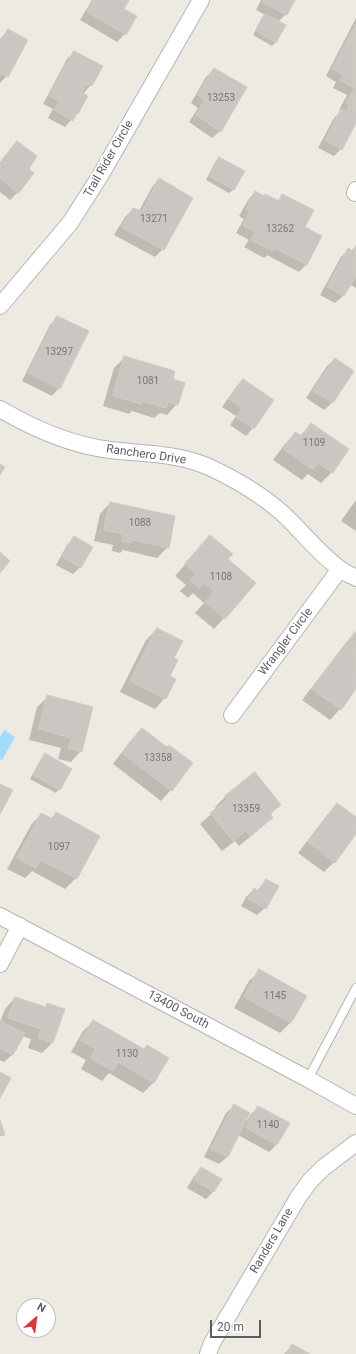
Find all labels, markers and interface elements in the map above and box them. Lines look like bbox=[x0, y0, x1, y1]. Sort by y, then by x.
house number: 13253 bbox=[207, 92, 235, 104]
street label: Trail Rider Circle bbox=[81, 118, 137, 200]
house number: 13271 bbox=[140, 213, 168, 225]
house number: 13262 bbox=[266, 223, 294, 235]
house number: 13297 bbox=[45, 346, 73, 358]
house number: 1081 bbox=[137, 375, 159, 387]
house number: 1109 bbox=[303, 437, 325, 449]
street label: Ranchero Drive bbox=[105, 442, 187, 468]
house number: 1088 bbox=[129, 517, 151, 529]
house number: 1108 bbox=[210, 571, 232, 583]
street label: Wrangler Circle bbox=[256, 605, 316, 679]
house number: 13358 bbox=[144, 752, 172, 764]
house number: 13359 bbox=[232, 803, 260, 815]
house number: 1097 bbox=[48, 841, 70, 853]
street label: 13400 South bbox=[145, 988, 211, 1032]
house number: 1145 bbox=[264, 990, 286, 1002]
house number: 1130 bbox=[116, 1048, 138, 1060]
house number: 1140 bbox=[257, 1119, 279, 1131]
street label: Randers Lane bbox=[248, 1206, 296, 1276]
north arrow bbox=[16, 1298, 56, 1338]
text: N bbox=[35, 1300, 48, 1315]
scale bar bbox=[212, 1312, 263, 1338]
text: 20 m bbox=[217, 1320, 244, 1334]

